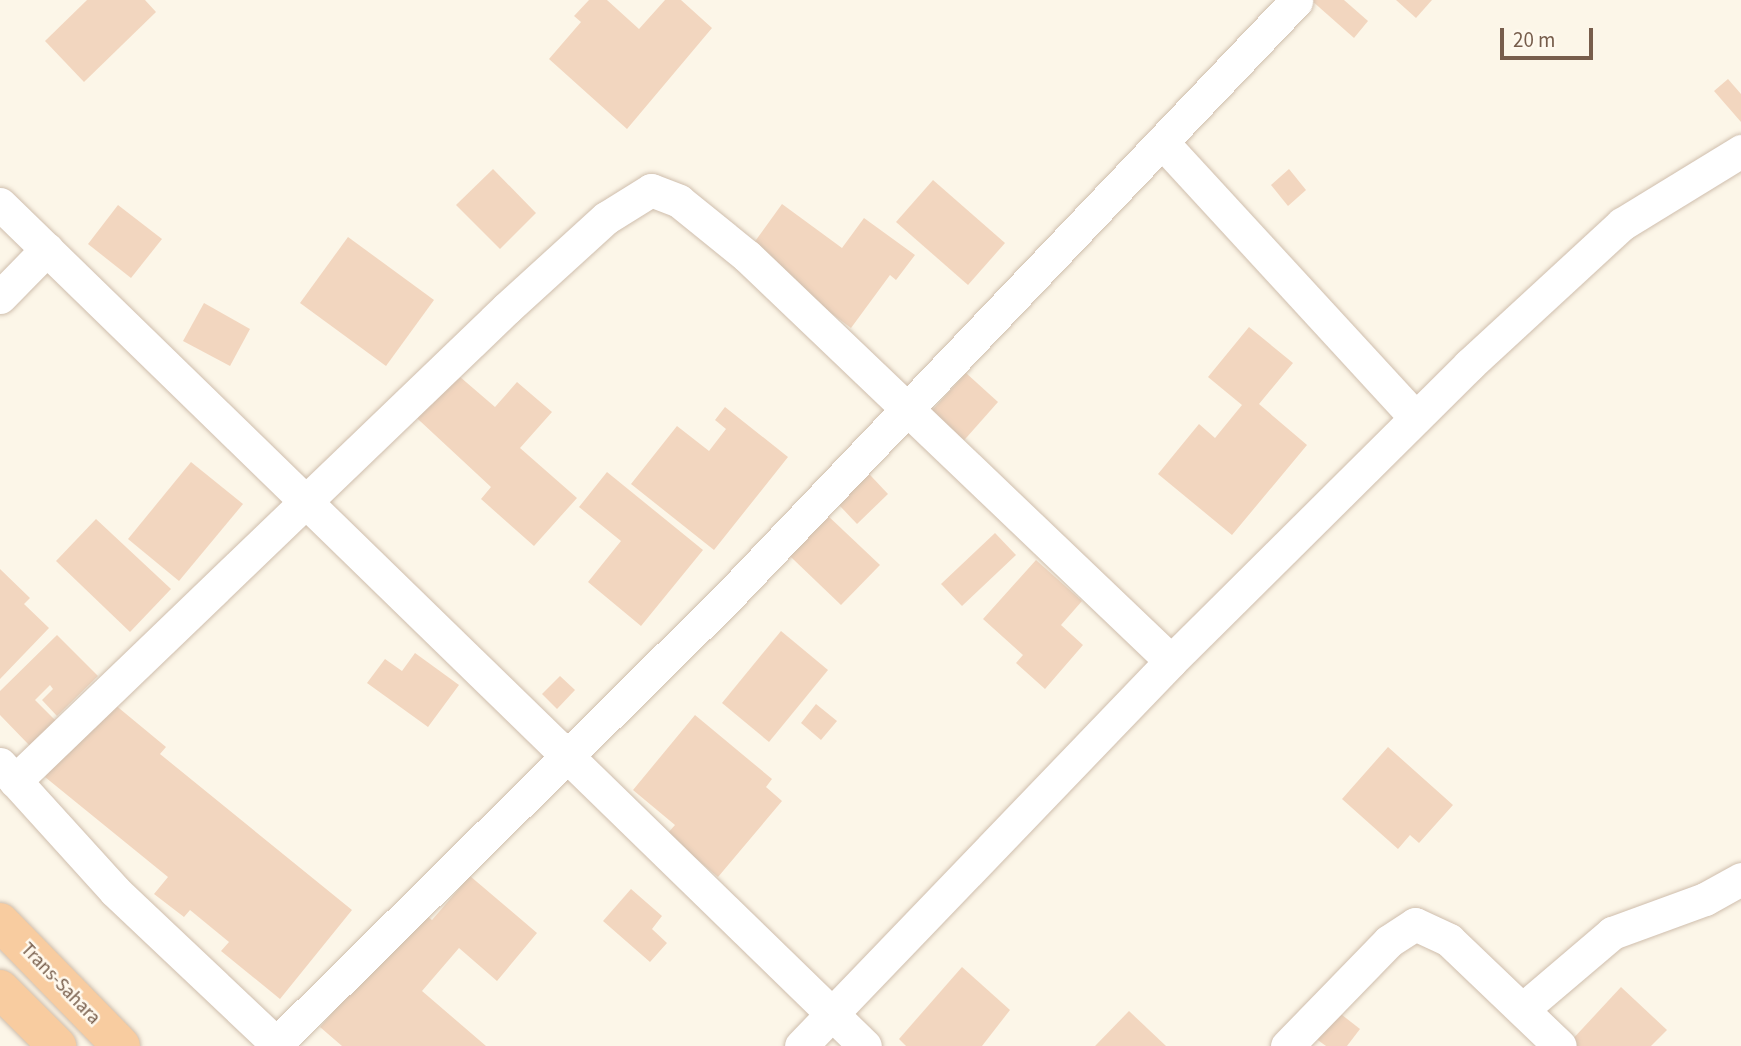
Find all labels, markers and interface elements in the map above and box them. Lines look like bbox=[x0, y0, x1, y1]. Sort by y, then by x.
scale bar bbox=[1503, 14, 1596, 58]
text: 20 m bbox=[1513, 25, 1555, 55]
street label: Trans-Sahara bbox=[16, 938, 104, 1030]

